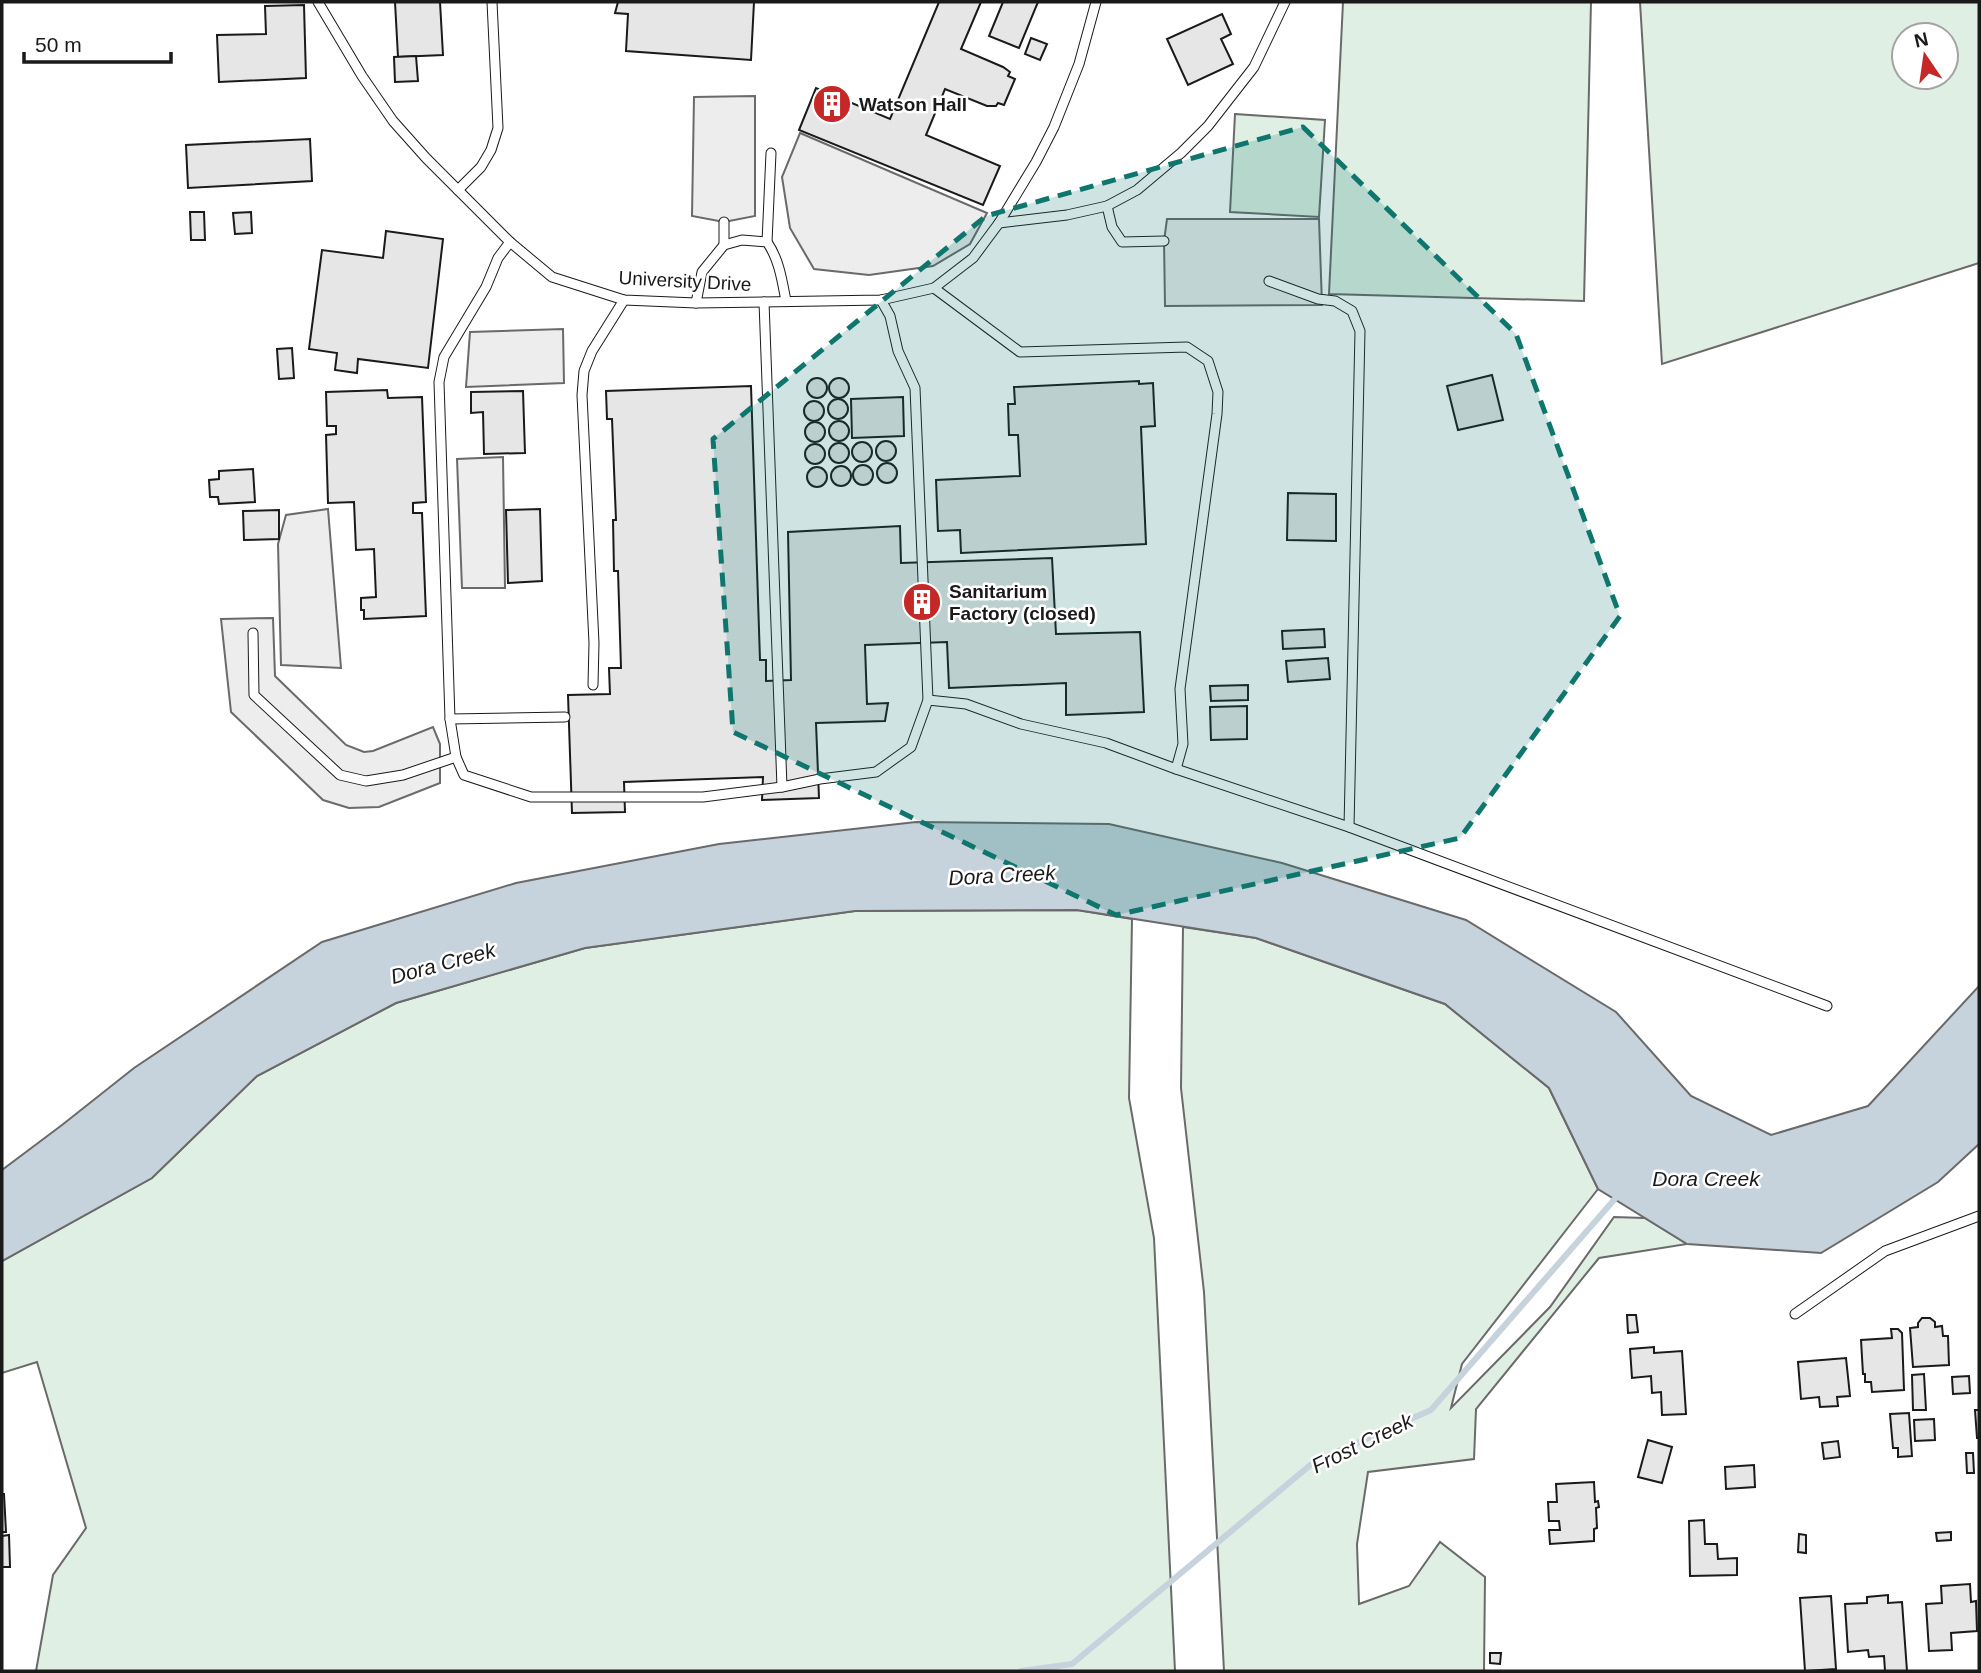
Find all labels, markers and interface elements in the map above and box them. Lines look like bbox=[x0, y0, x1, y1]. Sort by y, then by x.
scale bar bbox=[24, 21, 172, 65]
north arrow bbox=[1890, 21, 1960, 91]
text: N bbox=[1912, 28, 1930, 52]
text: 50 m bbox=[35, 33, 82, 56]
building icon: Watson Hall bbox=[811, 83, 853, 125]
place label: Watson Hall bbox=[859, 94, 967, 115]
street label: University Drive bbox=[618, 267, 752, 295]
building icon: Sanitarium Factory (closed) bbox=[901, 581, 943, 623]
place label: Sanitarium Factory (closed) bbox=[949, 581, 1096, 624]
water label: Dora Creek bbox=[948, 861, 1058, 889]
water label: Dora Creek bbox=[388, 938, 499, 988]
water label: Dora Creek bbox=[1652, 1167, 1761, 1190]
water label: Frost Creek bbox=[1308, 1408, 1418, 1477]

